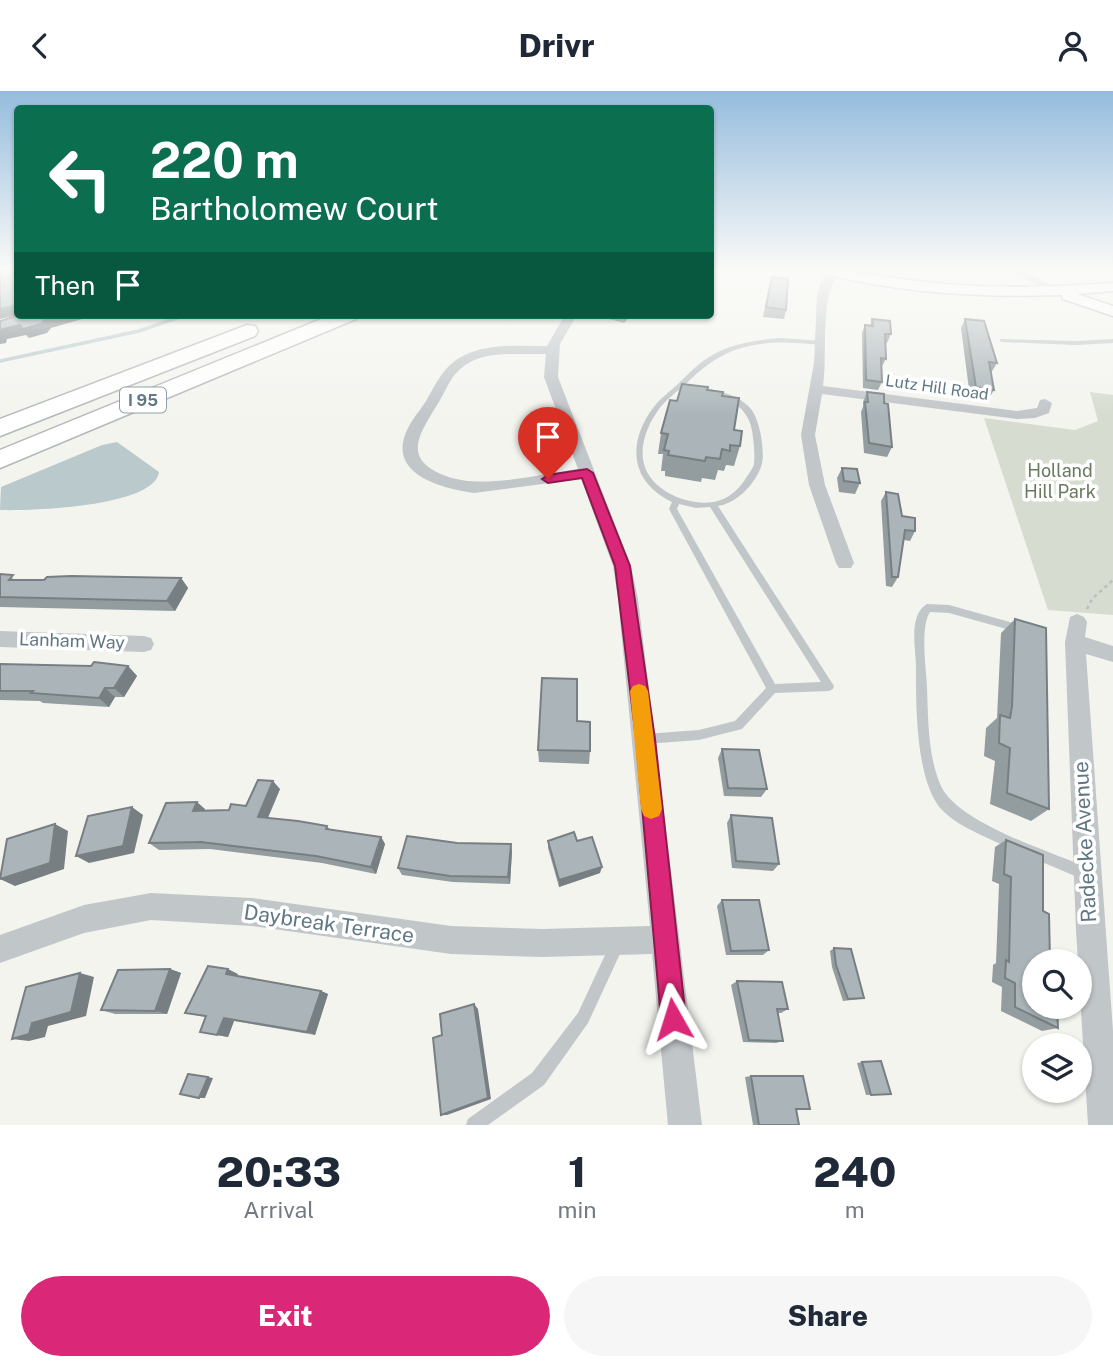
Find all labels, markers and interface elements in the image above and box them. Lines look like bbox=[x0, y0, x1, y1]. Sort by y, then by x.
icon: back bbox=[21, 27, 59, 65]
text: Drivr bbox=[518, 27, 595, 64]
icon: person bbox=[1054, 27, 1092, 65]
text: 220 m bbox=[150, 131, 299, 189]
icon: left bbox=[35, 133, 126, 224]
text: Bartholomew Court bbox=[150, 190, 439, 227]
icon: arrive bbox=[109, 266, 147, 304]
text: Then bbox=[35, 270, 95, 301]
street label: Lutz Hill Road bbox=[884, 371, 990, 404]
road number: I 95 bbox=[120, 387, 166, 413]
pin bbox=[518, 407, 578, 479]
icon: arrive bbox=[529, 418, 567, 456]
park label: Holland Hill Park bbox=[1024, 460, 1096, 502]
street label: Lanham Way bbox=[19, 628, 126, 653]
street label: Radecke Avenue bbox=[1068, 761, 1101, 923]
street label: Daybreak Terrace bbox=[242, 899, 416, 948]
map controls bbox=[1022, 949, 1092, 1103]
button: search bbox=[1022, 949, 1092, 1019]
position arrow bbox=[636, 982, 710, 1056]
button: layers bbox=[1022, 1033, 1092, 1103]
text: 20:33 bbox=[217, 1147, 341, 1196]
text: 1 bbox=[568, 1147, 586, 1196]
text: 240 bbox=[813, 1147, 896, 1196]
text: Arrival bbox=[243, 1196, 314, 1223]
text: min bbox=[558, 1196, 597, 1223]
text: m bbox=[845, 1196, 865, 1223]
button: Exit bbox=[21, 1276, 550, 1356]
button: Share bbox=[564, 1276, 1092, 1356]

